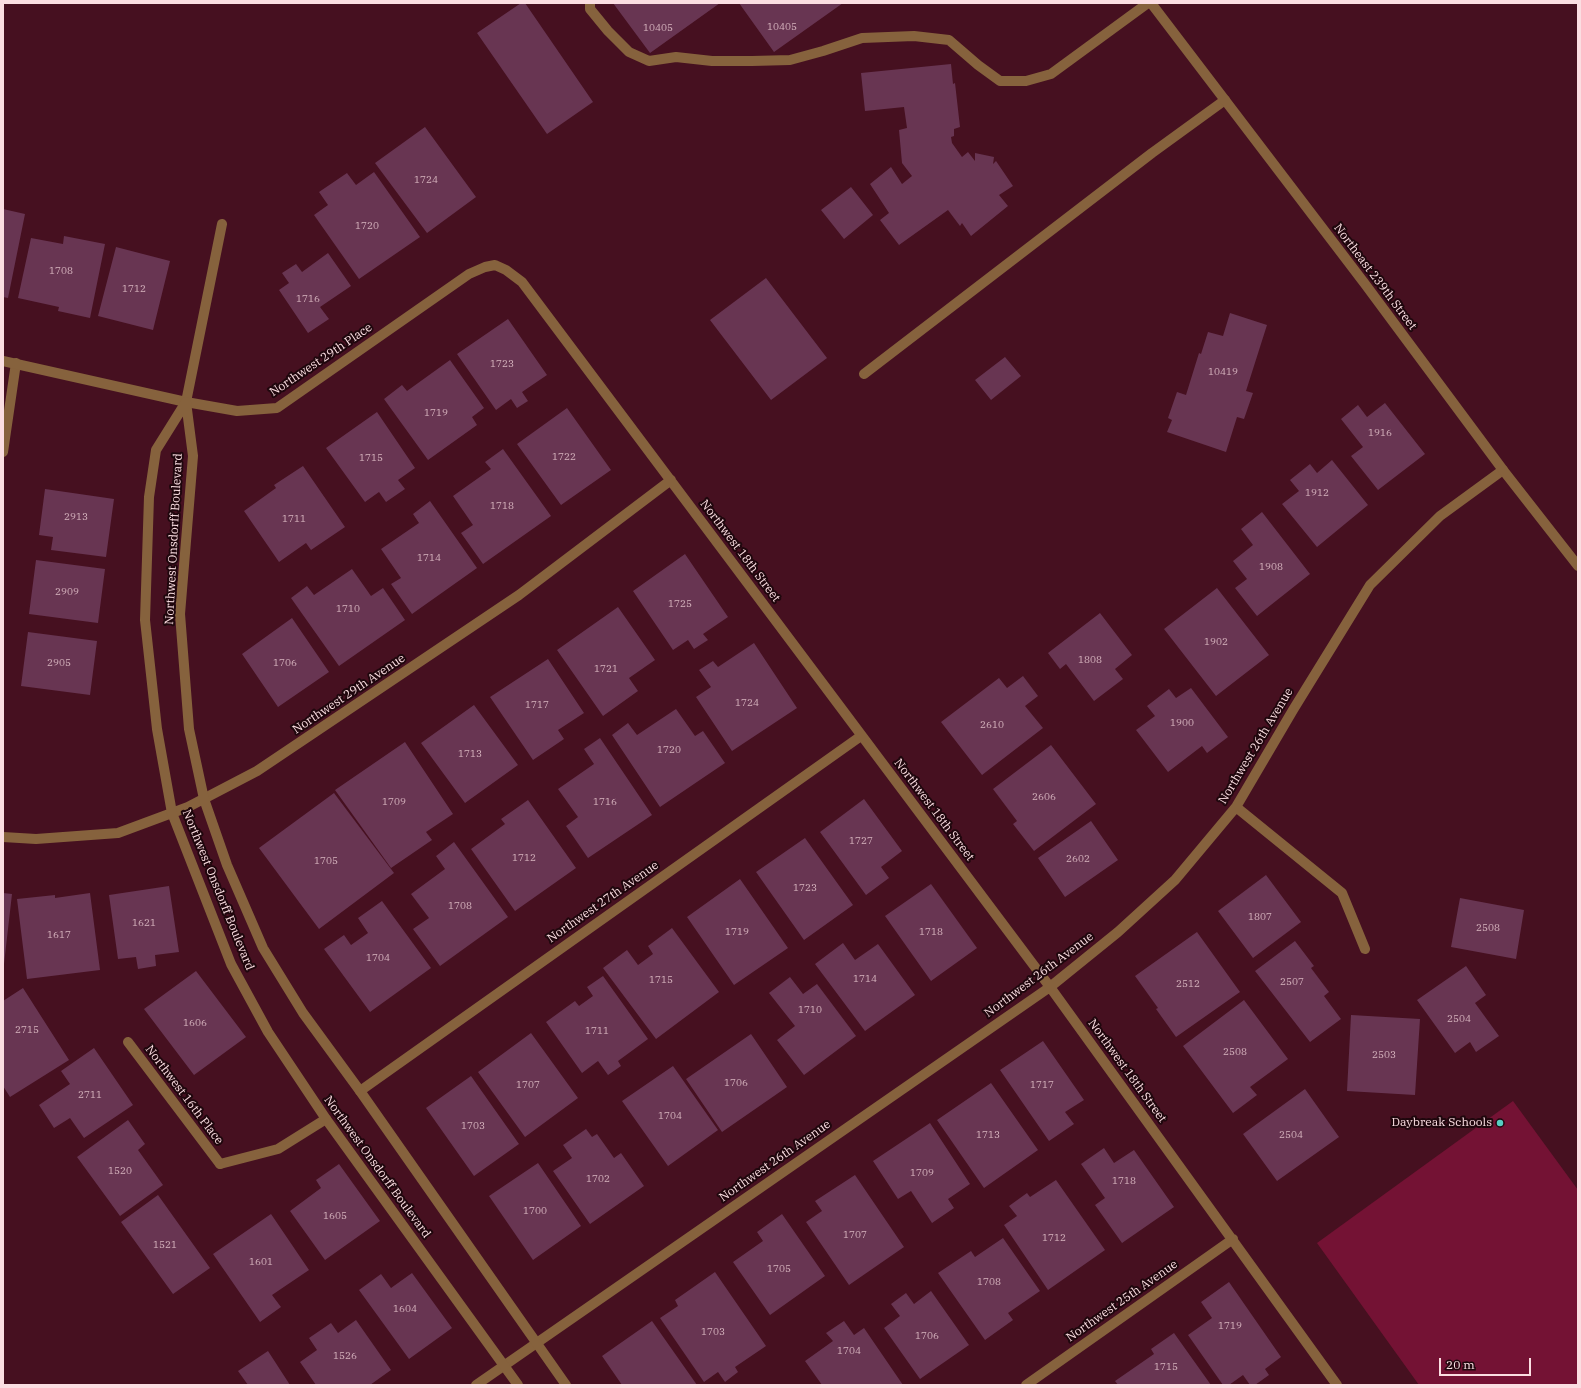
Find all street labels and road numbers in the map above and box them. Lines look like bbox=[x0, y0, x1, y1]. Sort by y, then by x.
street label: Northeast 239th Street bbox=[1330, 221, 1420, 333]
street label: Northwest 29th Place bbox=[267, 320, 375, 400]
street label: Northwest Onsdorff Boulevard bbox=[162, 453, 186, 625]
street label: Northwest 18th Street bbox=[697, 497, 783, 605]
street label: Northwest 29th Avenue bbox=[290, 651, 408, 737]
street label: Northwest 26th Avenue bbox=[1216, 685, 1296, 807]
street label: Northwest 18th Street bbox=[891, 756, 977, 864]
street label: Northwest Onsdorff Boulevard bbox=[179, 808, 257, 972]
street label: Northwest 27th Avenue bbox=[545, 858, 661, 946]
street label: Northwest 26th Avenue bbox=[982, 929, 1096, 1021]
street label: Northwest 18th Street bbox=[1085, 1017, 1169, 1125]
street label: Northwest 16th Place bbox=[142, 1043, 226, 1147]
street label: Northwest Onsdorff Boulevard bbox=[321, 1093, 433, 1241]
street label: Northwest 26th Avenue bbox=[717, 1117, 833, 1205]
street label: Northwest 25th Avenue bbox=[1064, 1257, 1180, 1345]

